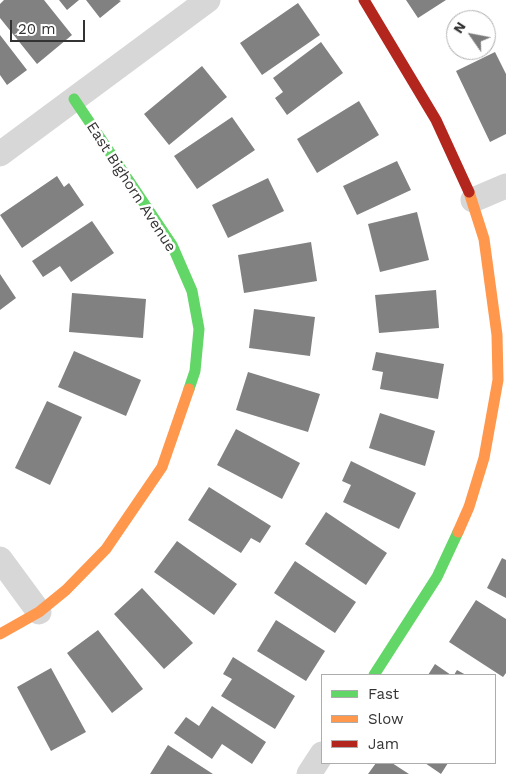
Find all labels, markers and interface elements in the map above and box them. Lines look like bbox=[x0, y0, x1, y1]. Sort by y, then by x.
scale bar bbox=[12, 10, 88, 42]
north arrow bbox=[446, 10, 496, 60]
text: N bbox=[450, 19, 469, 36]
text: 20 m bbox=[18, 20, 56, 38]
street label: East Bighorn Avenue bbox=[82, 119, 180, 255]
legend bbox=[321, 674, 496, 764]
text: Fast bbox=[368, 685, 399, 703]
text: Slow bbox=[368, 710, 404, 728]
text: Jam bbox=[368, 735, 399, 753]

